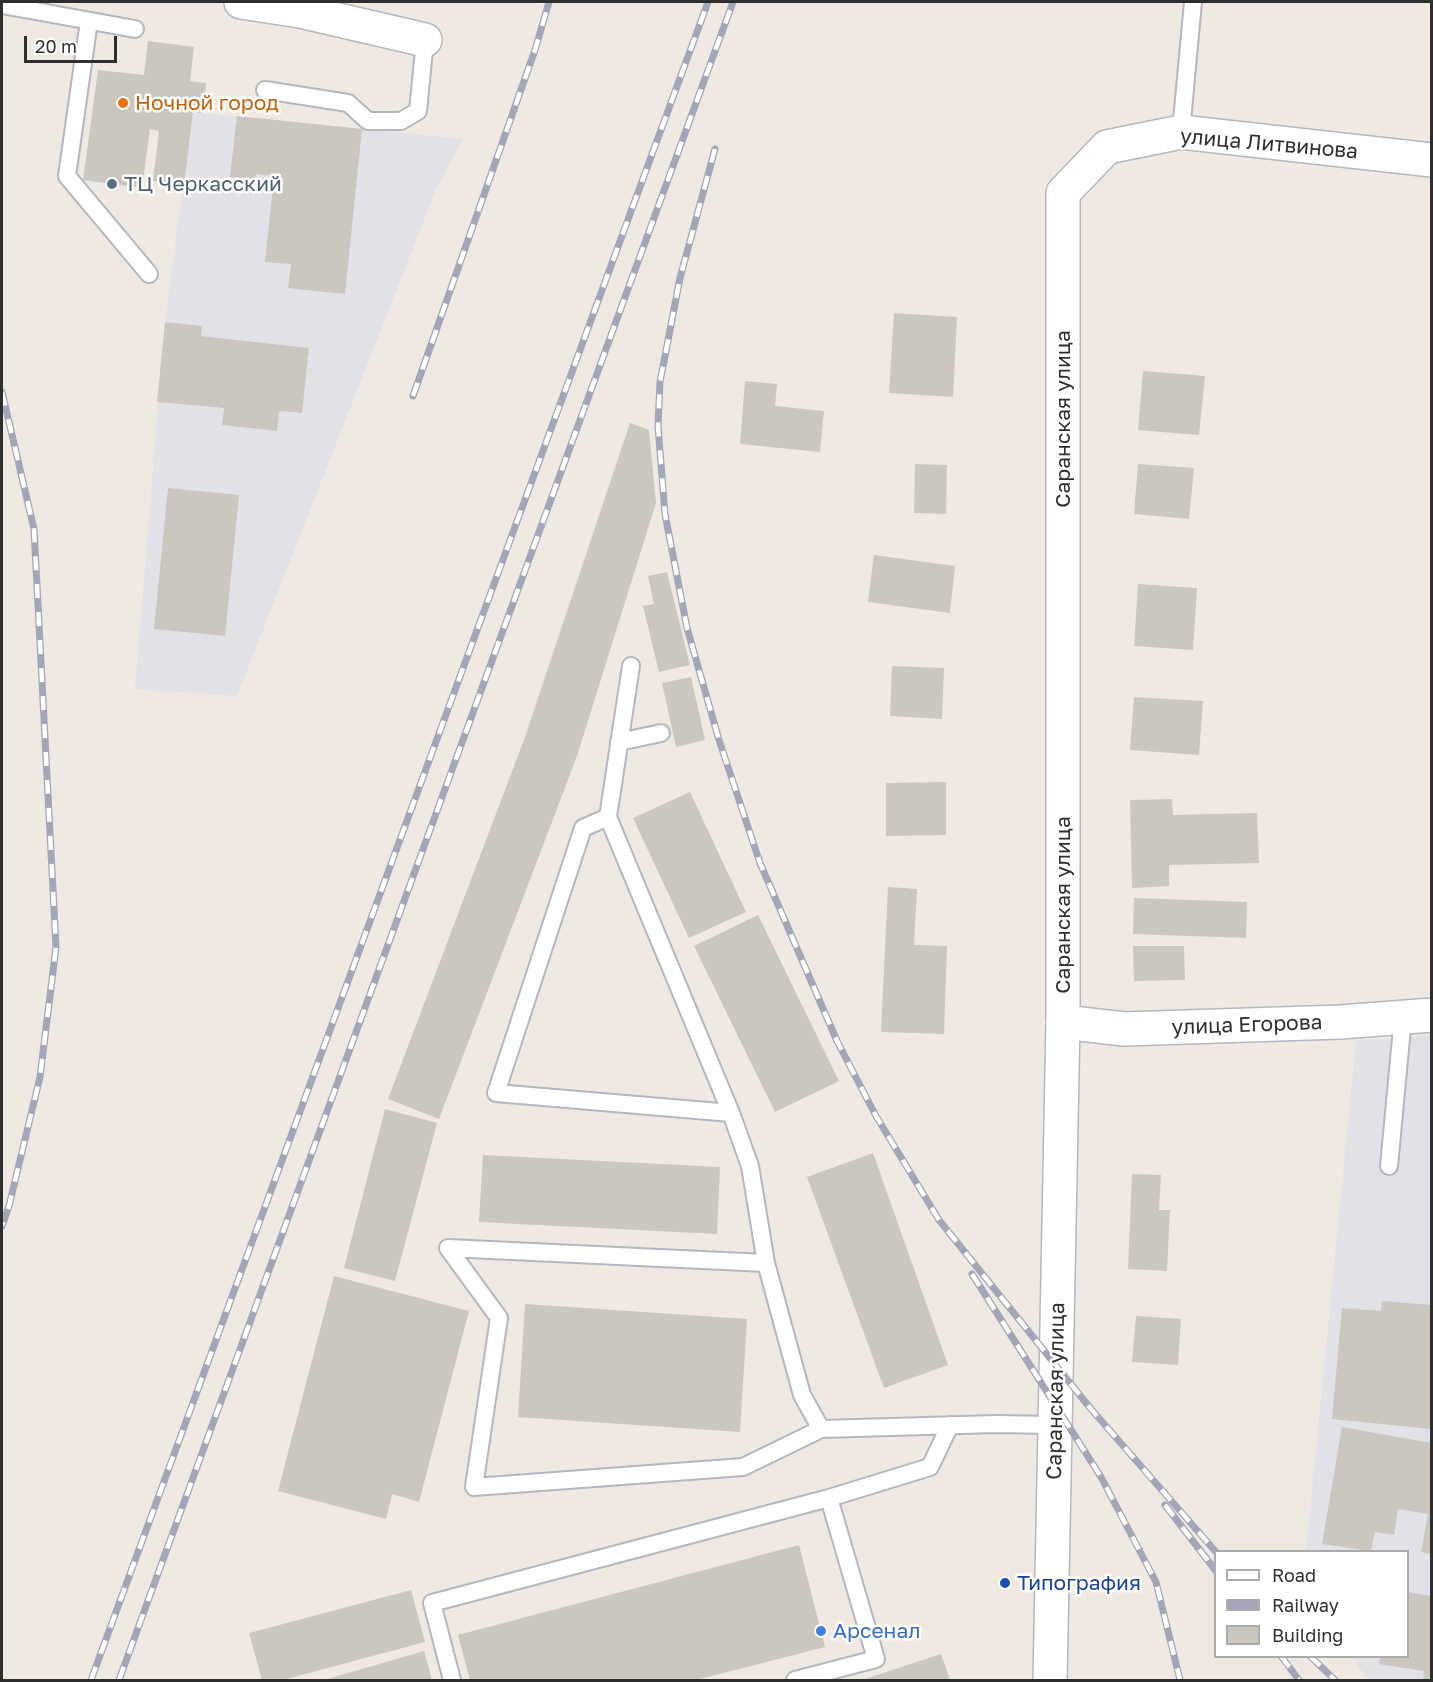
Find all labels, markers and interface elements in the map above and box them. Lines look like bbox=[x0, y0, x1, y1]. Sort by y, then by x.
scale bar bbox=[27, 24, 120, 62]
text: 20 m bbox=[35, 35, 77, 57]
place label: Ночной город bbox=[135, 90, 279, 116]
marker: Ночной город bbox=[116, 96, 130, 110]
street label: улица Литвинова bbox=[1179, 124, 1359, 164]
place label: ТЦ Черкасский bbox=[124, 171, 282, 197]
marker: ТЦ Черкасский bbox=[105, 177, 119, 191]
street label: Саранская улица bbox=[1050, 330, 1076, 508]
street label: Саранская улица bbox=[1050, 816, 1076, 994]
street label: улица Егорова bbox=[1171, 1010, 1323, 1040]
street label: Саранская улица bbox=[1042, 1302, 1070, 1480]
legend bbox=[1214, 1550, 1409, 1658]
text: Road bbox=[1272, 1564, 1316, 1586]
place label: Типография bbox=[1017, 1570, 1141, 1596]
marker: Типография bbox=[998, 1576, 1012, 1590]
text: Railway bbox=[1272, 1594, 1339, 1616]
place label: Арсенал bbox=[833, 1618, 921, 1644]
marker: Арсенал bbox=[814, 1624, 828, 1638]
text: Building bbox=[1272, 1624, 1343, 1646]

